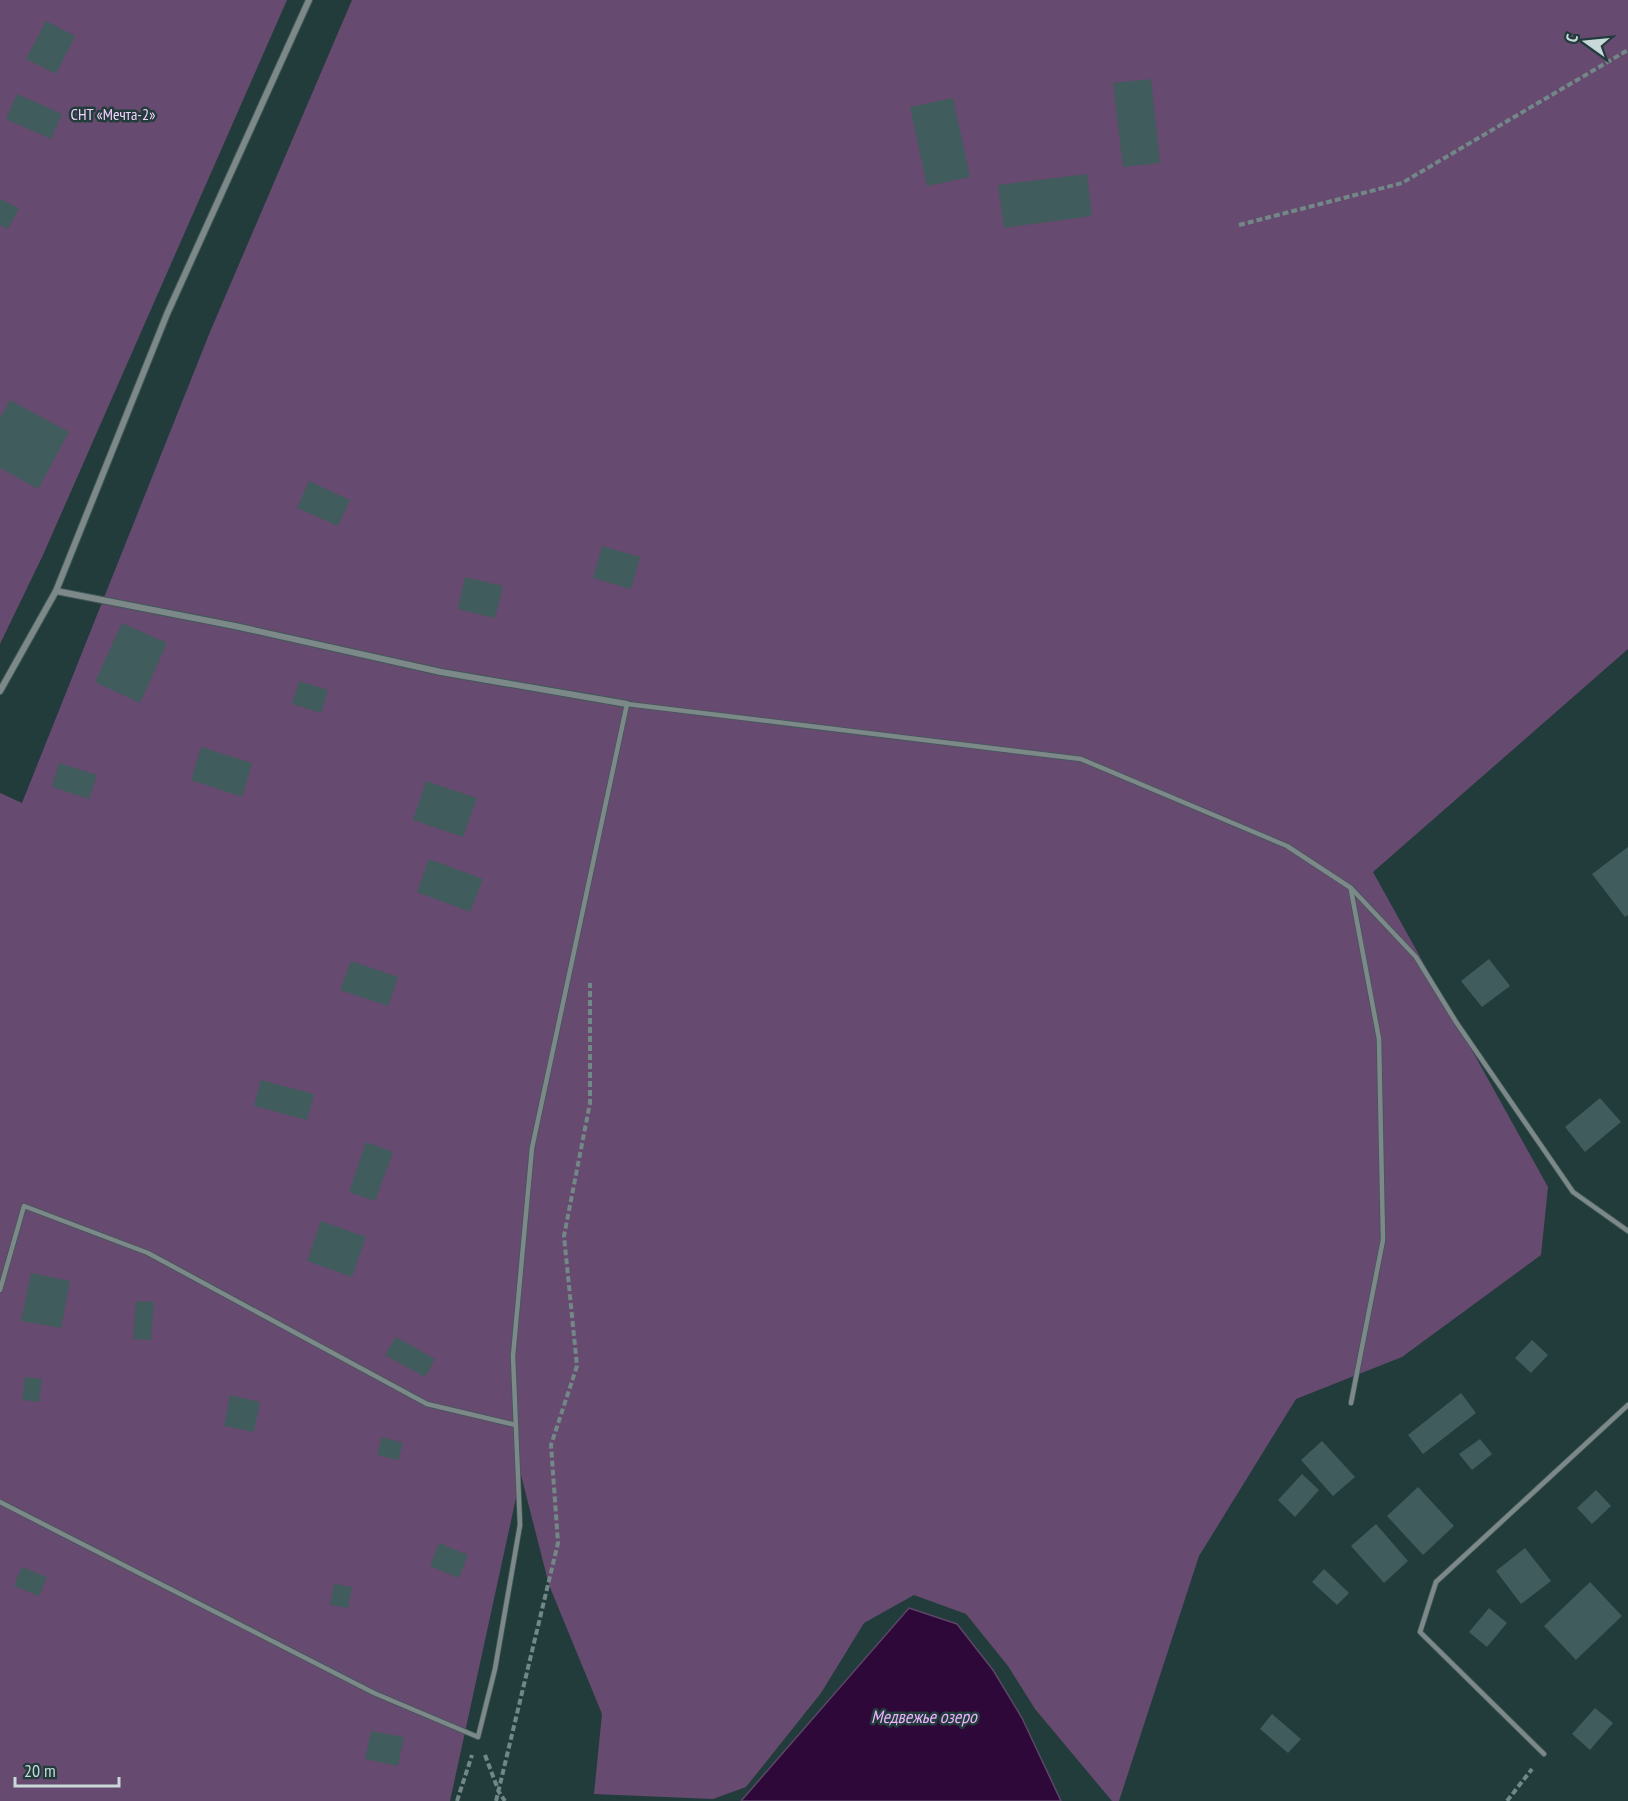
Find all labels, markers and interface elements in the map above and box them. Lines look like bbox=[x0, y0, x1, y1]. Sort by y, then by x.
north arrow bbox=[1556, 12, 1616, 72]
text: С bbox=[1561, 31, 1582, 44]
park label: СНТ «Мечта-2» bbox=[71, 104, 155, 124]
water label: Медвежье озеро bbox=[871, 1705, 978, 1728]
scale bar bbox=[15, 1750, 118, 1788]
text: 20 m bbox=[24, 1759, 56, 1782]

